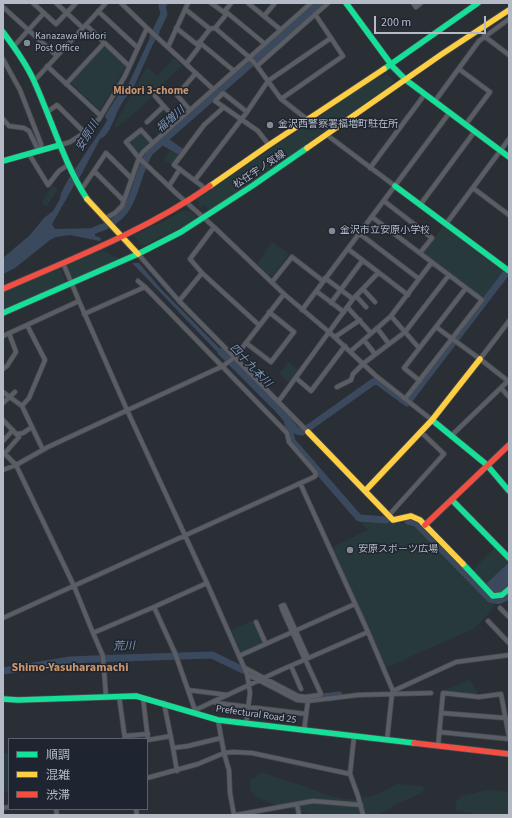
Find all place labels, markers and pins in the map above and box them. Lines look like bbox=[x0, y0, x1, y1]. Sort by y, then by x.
place label: Kanazawa Midori Post Office bbox=[35, 31, 106, 54]
marker: Kanazawa Midori Post Office bbox=[22, 38, 32, 48]
place label: 金沢西警察署福増町駐在所 bbox=[278, 119, 398, 131]
marker: 金沢西警察署福増町駐在所 bbox=[265, 120, 275, 130]
place label: 金沢市立安原小学校 bbox=[340, 225, 430, 237]
marker: 金沢市立安原小学校 bbox=[327, 226, 337, 236]
place label: 安原スポーツ広場 bbox=[358, 544, 438, 556]
marker: 安原スポーツ広場 bbox=[345, 545, 355, 555]

